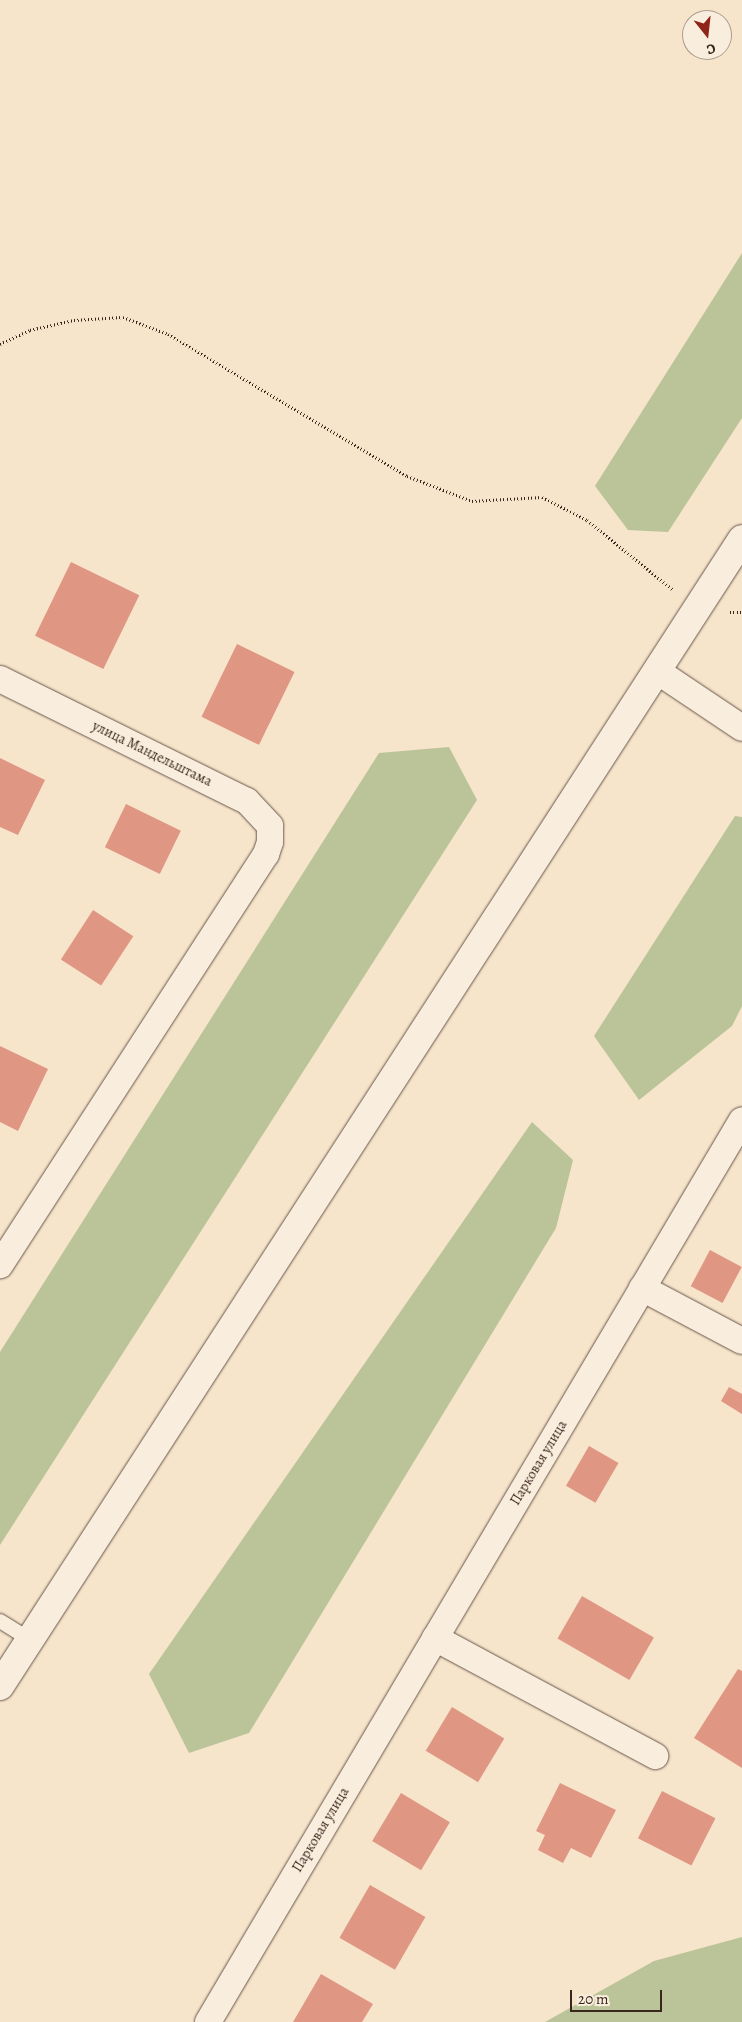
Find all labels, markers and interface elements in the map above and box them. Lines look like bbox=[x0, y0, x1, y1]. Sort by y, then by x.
north arrow bbox=[682, 10, 732, 60]
text: С bbox=[704, 39, 718, 59]
street label: улица Мандельштама bbox=[89, 718, 215, 790]
street label: Парковая улица bbox=[507, 1418, 571, 1508]
street label: Парковая улица bbox=[289, 1785, 353, 1875]
scale bar bbox=[572, 1980, 664, 2012]
text: 20 m bbox=[578, 1989, 609, 2009]

